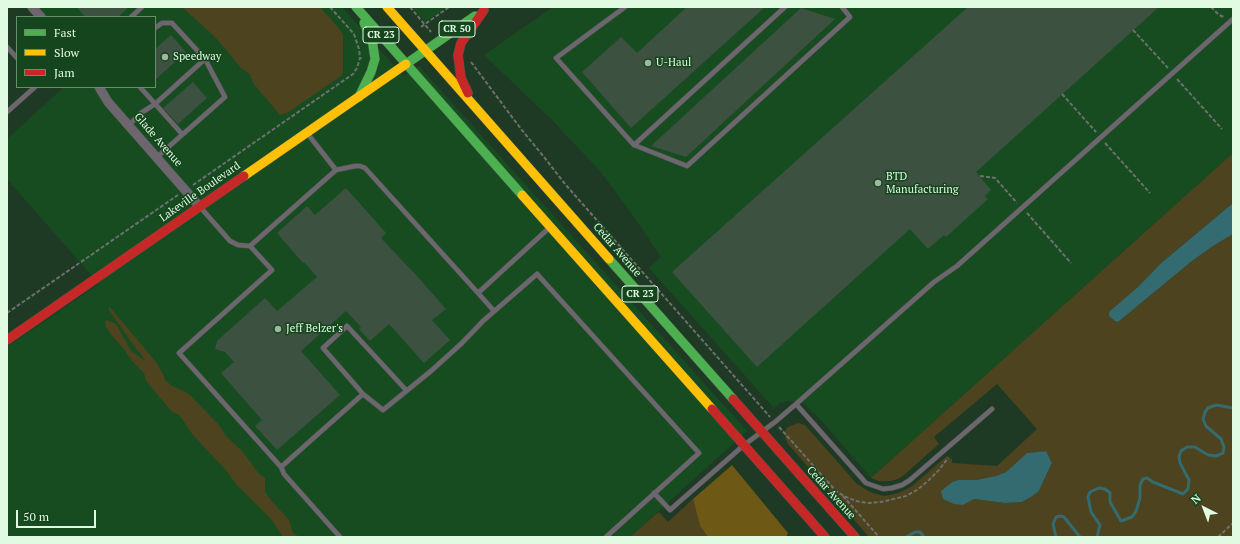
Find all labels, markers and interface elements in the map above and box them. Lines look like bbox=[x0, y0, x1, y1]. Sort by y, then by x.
legend bbox=[16, 16, 156, 88]
road number: CR 50 bbox=[439, 21, 475, 37]
text: Fast bbox=[54, 25, 76, 40]
road number: CR 23 bbox=[363, 27, 399, 43]
text: Slow bbox=[54, 45, 79, 60]
place label: Speedway bbox=[173, 50, 221, 64]
marker: Speedway bbox=[160, 52, 170, 62]
place label: U-Haul bbox=[656, 56, 691, 70]
marker: U-Haul bbox=[643, 58, 653, 68]
text: Jam bbox=[54, 65, 75, 80]
street label: Glade Avenue bbox=[131, 110, 185, 170]
street label: Lakeville Boulevard bbox=[157, 159, 243, 225]
place label: BTD Manufacturing bbox=[886, 170, 959, 196]
marker: BTD Manufacturing bbox=[873, 178, 883, 188]
street label: Cedar Avenue bbox=[590, 220, 644, 280]
road number: CR 23 bbox=[622, 286, 658, 302]
place label: Jeff Belzer's bbox=[286, 322, 343, 336]
marker: Jeff Belzer's bbox=[273, 324, 283, 334]
street label: Cedar Avenue bbox=[804, 464, 858, 522]
north arrow bbox=[1184, 488, 1224, 528]
text: N bbox=[1188, 491, 1204, 507]
scale bar bbox=[18, 502, 98, 528]
text: 50 m bbox=[23, 509, 49, 524]

